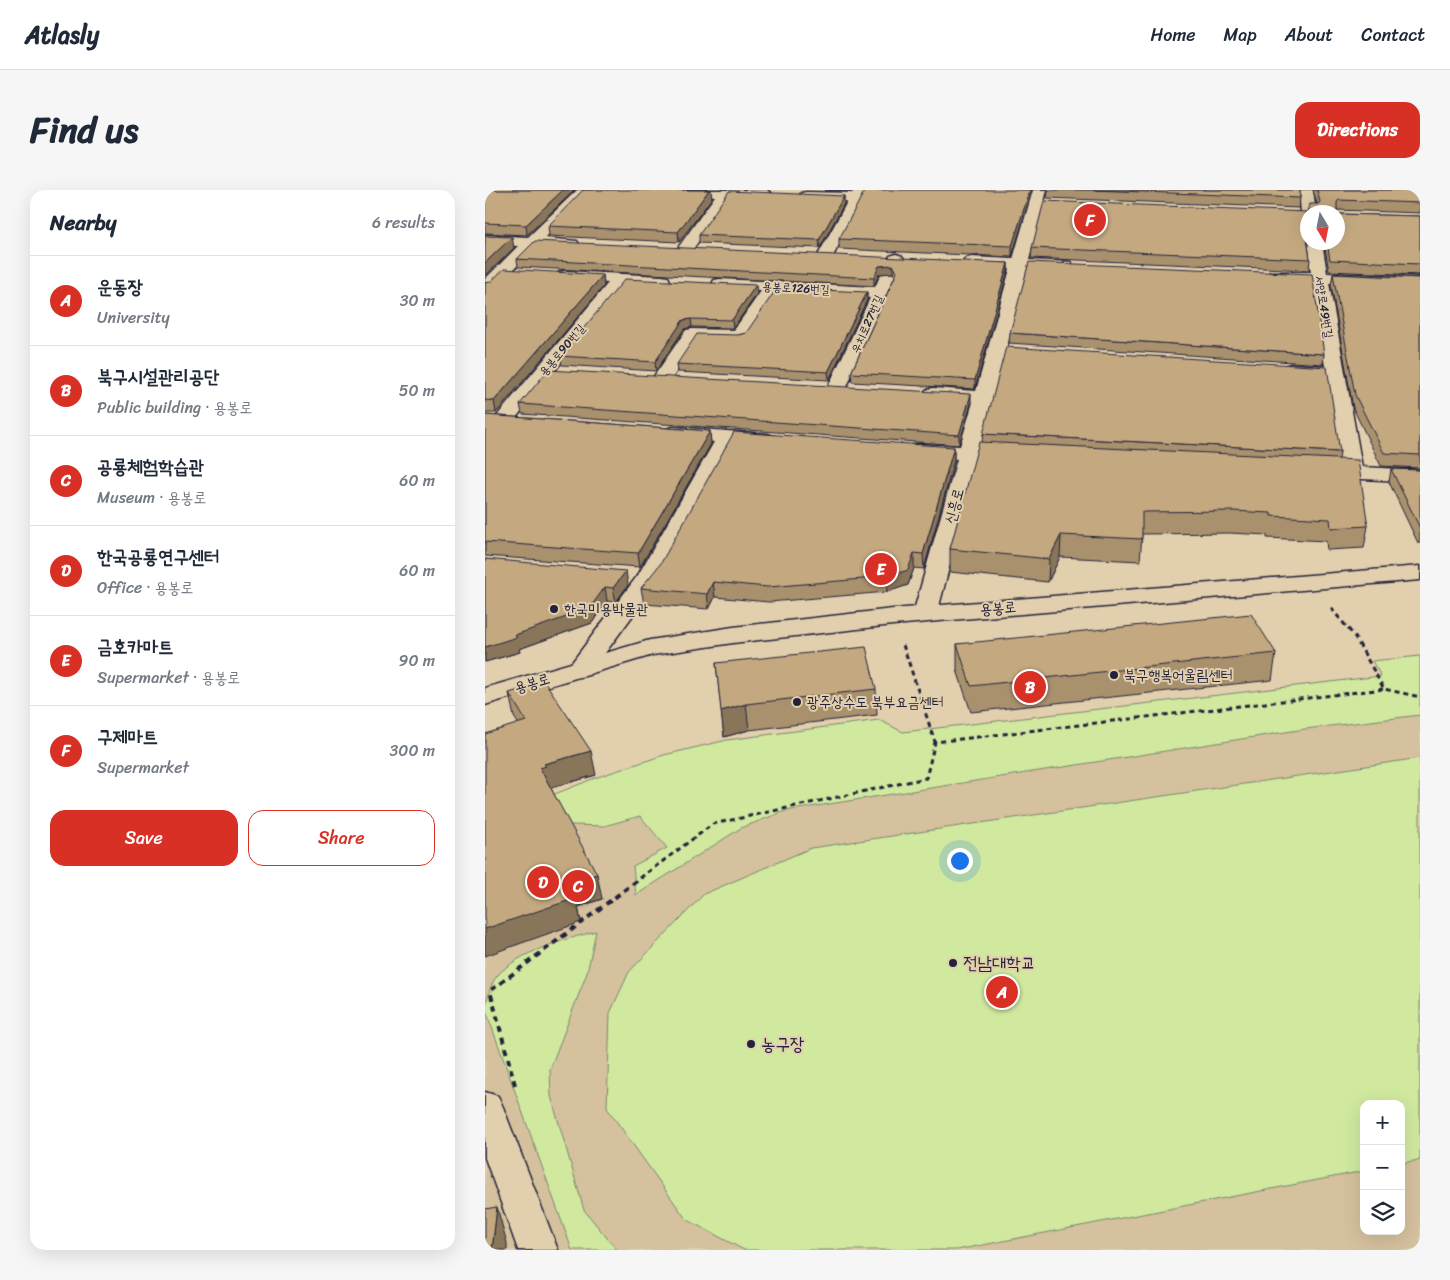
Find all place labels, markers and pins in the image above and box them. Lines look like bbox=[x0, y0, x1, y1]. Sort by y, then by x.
pin: F bbox=[1074, 201, 1106, 239]
pin: E bbox=[865, 550, 897, 588]
place label: 한국미용박물관 bbox=[564, 596, 649, 622]
marker: 한국미용박물관 bbox=[548, 603, 560, 615]
place label: 북구행복어울림센터 bbox=[1124, 662, 1233, 688]
pin: B bbox=[1014, 668, 1046, 706]
marker: 북구행복어울림센터 bbox=[1108, 669, 1120, 681]
place label: 광주상수도 북부요금센터 bbox=[807, 689, 944, 715]
marker: 광주상수도 북부요금센터 bbox=[791, 696, 803, 708]
pin: D bbox=[527, 863, 559, 901]
pin: C bbox=[562, 867, 594, 905]
place label: 전남대학교 bbox=[963, 947, 1035, 979]
marker: 전남대학교 bbox=[947, 957, 959, 969]
pin: A bbox=[986, 973, 1018, 1011]
place label: 농구장 bbox=[761, 1028, 804, 1060]
marker: 농구장 bbox=[745, 1038, 757, 1050]

